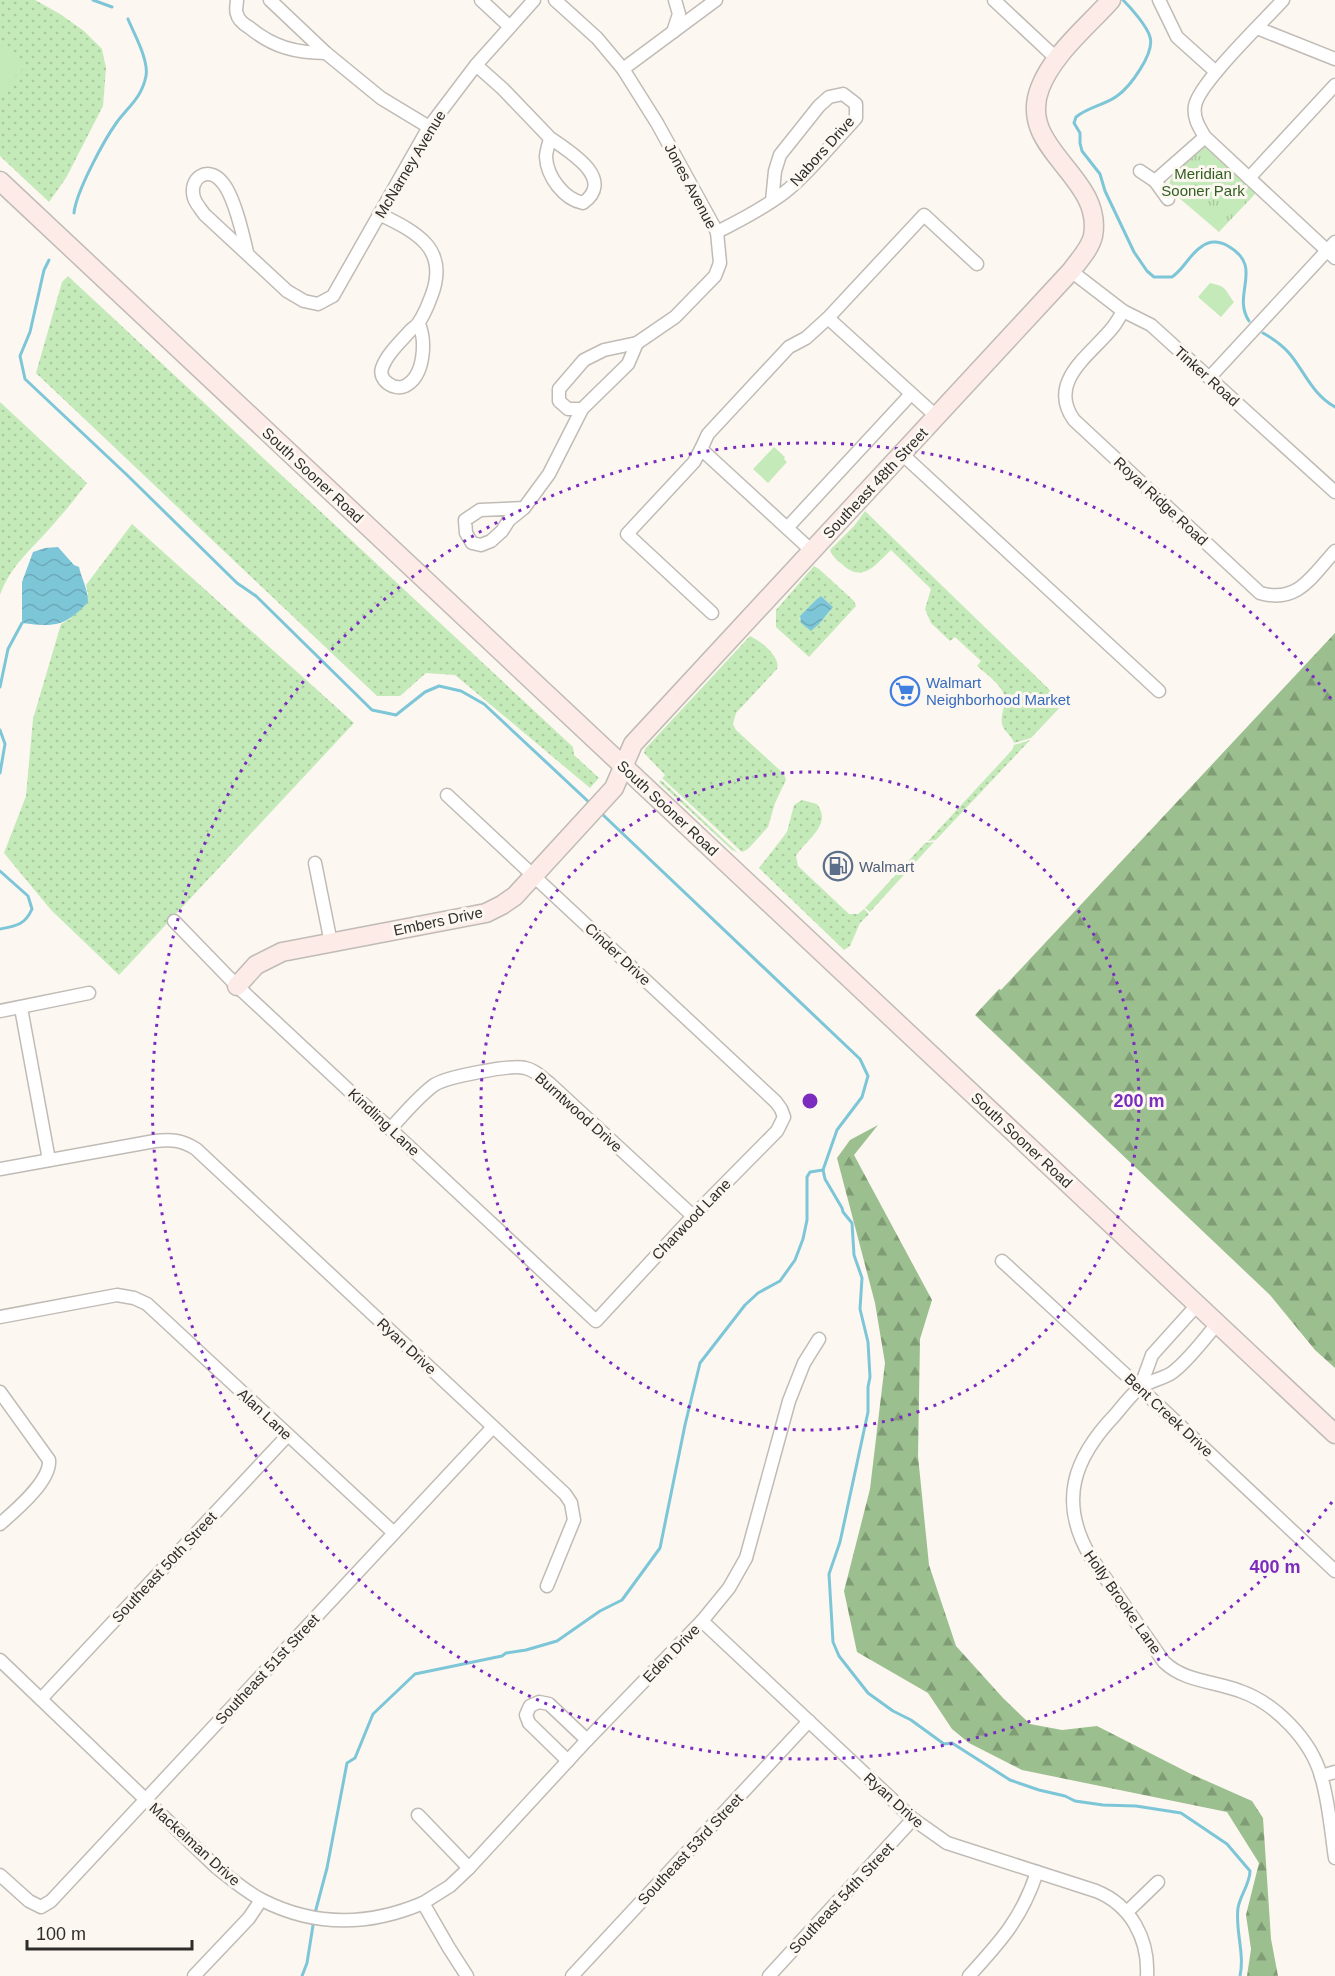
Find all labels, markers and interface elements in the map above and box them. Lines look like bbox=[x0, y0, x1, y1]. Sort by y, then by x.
street label: McNarney Avenue bbox=[371, 107, 449, 221]
street label: Nabors Drive bbox=[786, 113, 858, 189]
street label: Jones Avenue bbox=[661, 141, 721, 231]
park label: Meridian Sooner Park bbox=[1161, 165, 1245, 199]
street label: Tinker Road bbox=[1171, 343, 1243, 409]
street label: South Sooner Road bbox=[259, 424, 367, 526]
street label: Southeast 48th Street bbox=[819, 424, 931, 542]
street label: Royal Ridge Road bbox=[1111, 453, 1211, 549]
place label: Walmart Neighborhood Market bbox=[926, 674, 1071, 708]
supermarket icon: Walmart Neighborhood Market bbox=[889, 675, 921, 707]
street label: South Sooner Road bbox=[614, 757, 722, 859]
fuel station icon: Walmart bbox=[822, 850, 854, 882]
place label: Walmart bbox=[859, 858, 915, 875]
street label: Embers Drive bbox=[392, 903, 484, 939]
street label: Cinder Drive bbox=[582, 919, 654, 989]
street label: Burntwood Drive bbox=[532, 1069, 626, 1155]
street label: Kindling Lane bbox=[345, 1085, 423, 1159]
street label: South Sooner Road bbox=[968, 1089, 1076, 1191]
centre of rings bbox=[800, 1091, 820, 1111]
text: 200 m bbox=[1113, 1091, 1165, 1111]
street label: Charwood Lane bbox=[648, 1175, 734, 1263]
street label: Ryan Drive bbox=[374, 1314, 440, 1378]
street label: Bent Creek Drive bbox=[1121, 1370, 1217, 1460]
street label: Alan Lane bbox=[234, 1385, 296, 1443]
street label: Southeast 50th Street bbox=[108, 1508, 220, 1626]
street label: Holly Brooke Lane bbox=[1081, 1547, 1165, 1657]
text: 400 m bbox=[1249, 1557, 1301, 1577]
street label: Southeast 51st Street bbox=[212, 1610, 323, 1728]
street label: Eden Drive bbox=[639, 1620, 703, 1686]
street label: Ryan Drive bbox=[861, 1769, 927, 1831]
street label: Southeast 53rd Street bbox=[634, 1789, 747, 1908]
street label: Mackelman Drive bbox=[146, 1799, 244, 1889]
street label: Southeast 54th Street bbox=[785, 1839, 897, 1957]
scale bar bbox=[27, 1913, 192, 1951]
text: 100 m bbox=[36, 1924, 86, 1944]

